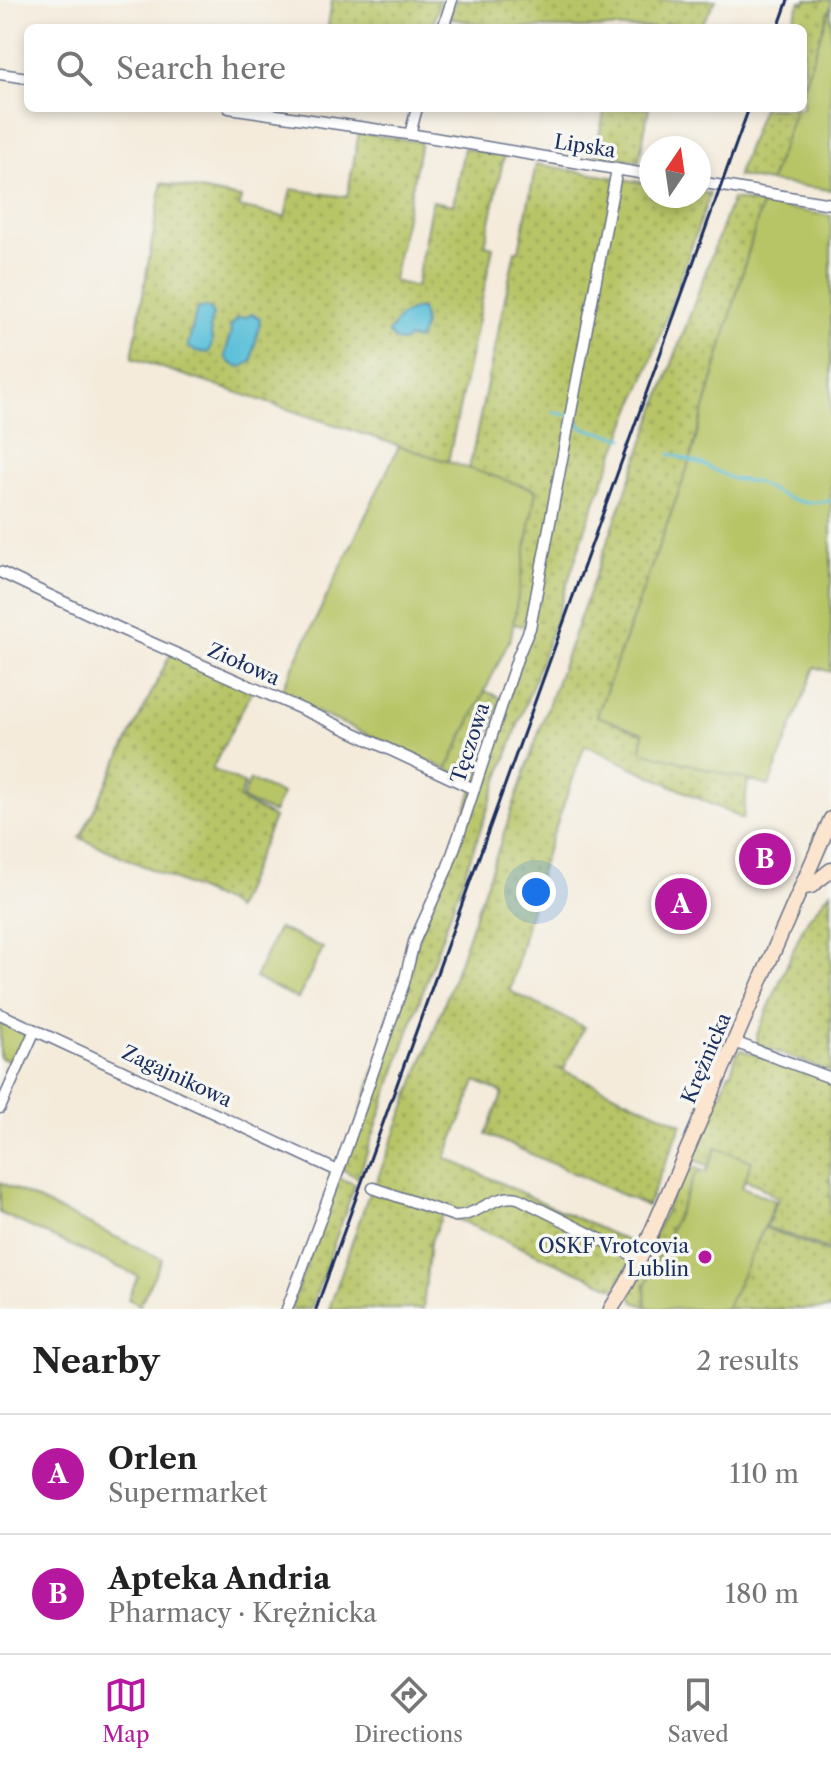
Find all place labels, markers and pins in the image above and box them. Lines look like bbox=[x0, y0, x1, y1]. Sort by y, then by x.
pin: B bbox=[739, 829, 791, 889]
pin: A bbox=[655, 874, 707, 934]
place label: OSKF Vrotcovia Lublin bbox=[538, 1234, 689, 1281]
marker: OSKF Vrotcovia Lublin bbox=[696, 1248, 714, 1266]

